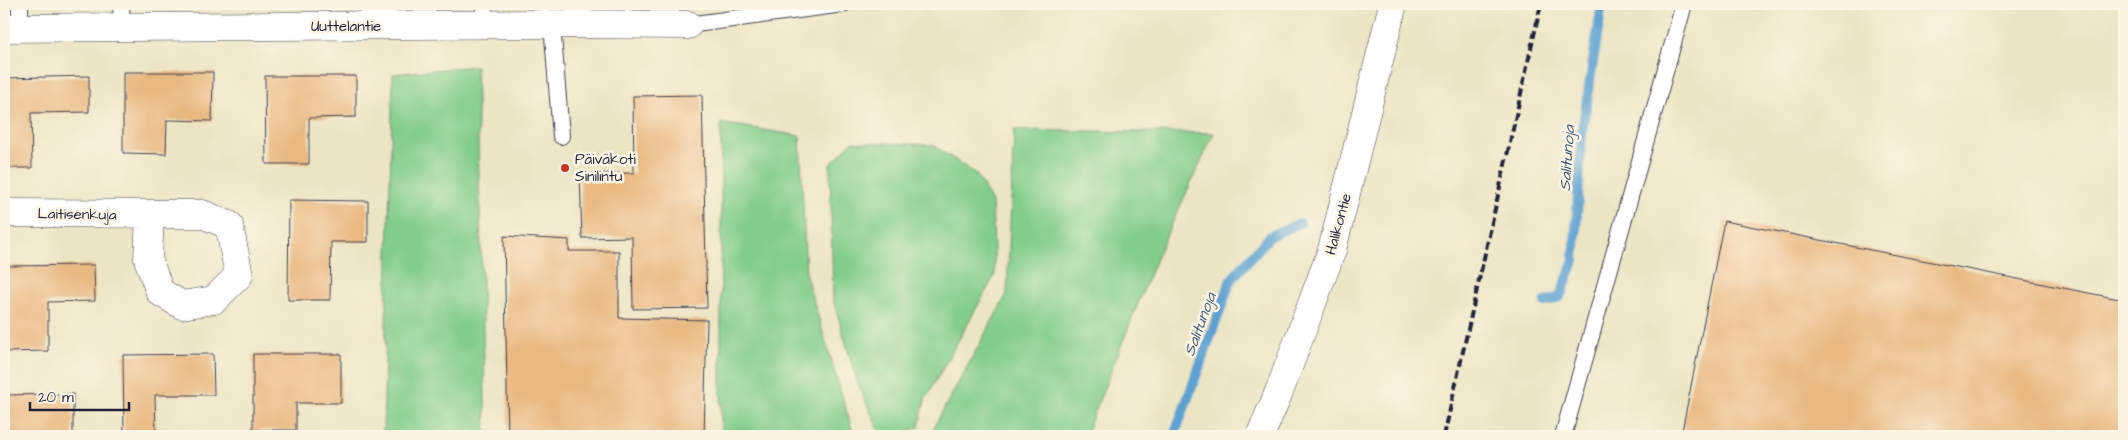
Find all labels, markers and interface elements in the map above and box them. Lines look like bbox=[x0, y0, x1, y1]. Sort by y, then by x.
street label: Uuttelantie bbox=[311, 16, 381, 37]
water label: Salitunoja bbox=[1554, 124, 1580, 192]
place label: Päiväkoti Sinilintu bbox=[575, 149, 637, 187]
marker: Päiväkoti Sinilintu bbox=[559, 162, 571, 174]
street label: Halikontie bbox=[1320, 191, 1357, 257]
street label: Laitisenkuja bbox=[37, 203, 117, 226]
water label: Salitunoja bbox=[1178, 289, 1222, 359]
scale bar bbox=[30, 380, 129, 412]
text: 20 m bbox=[38, 387, 74, 408]

